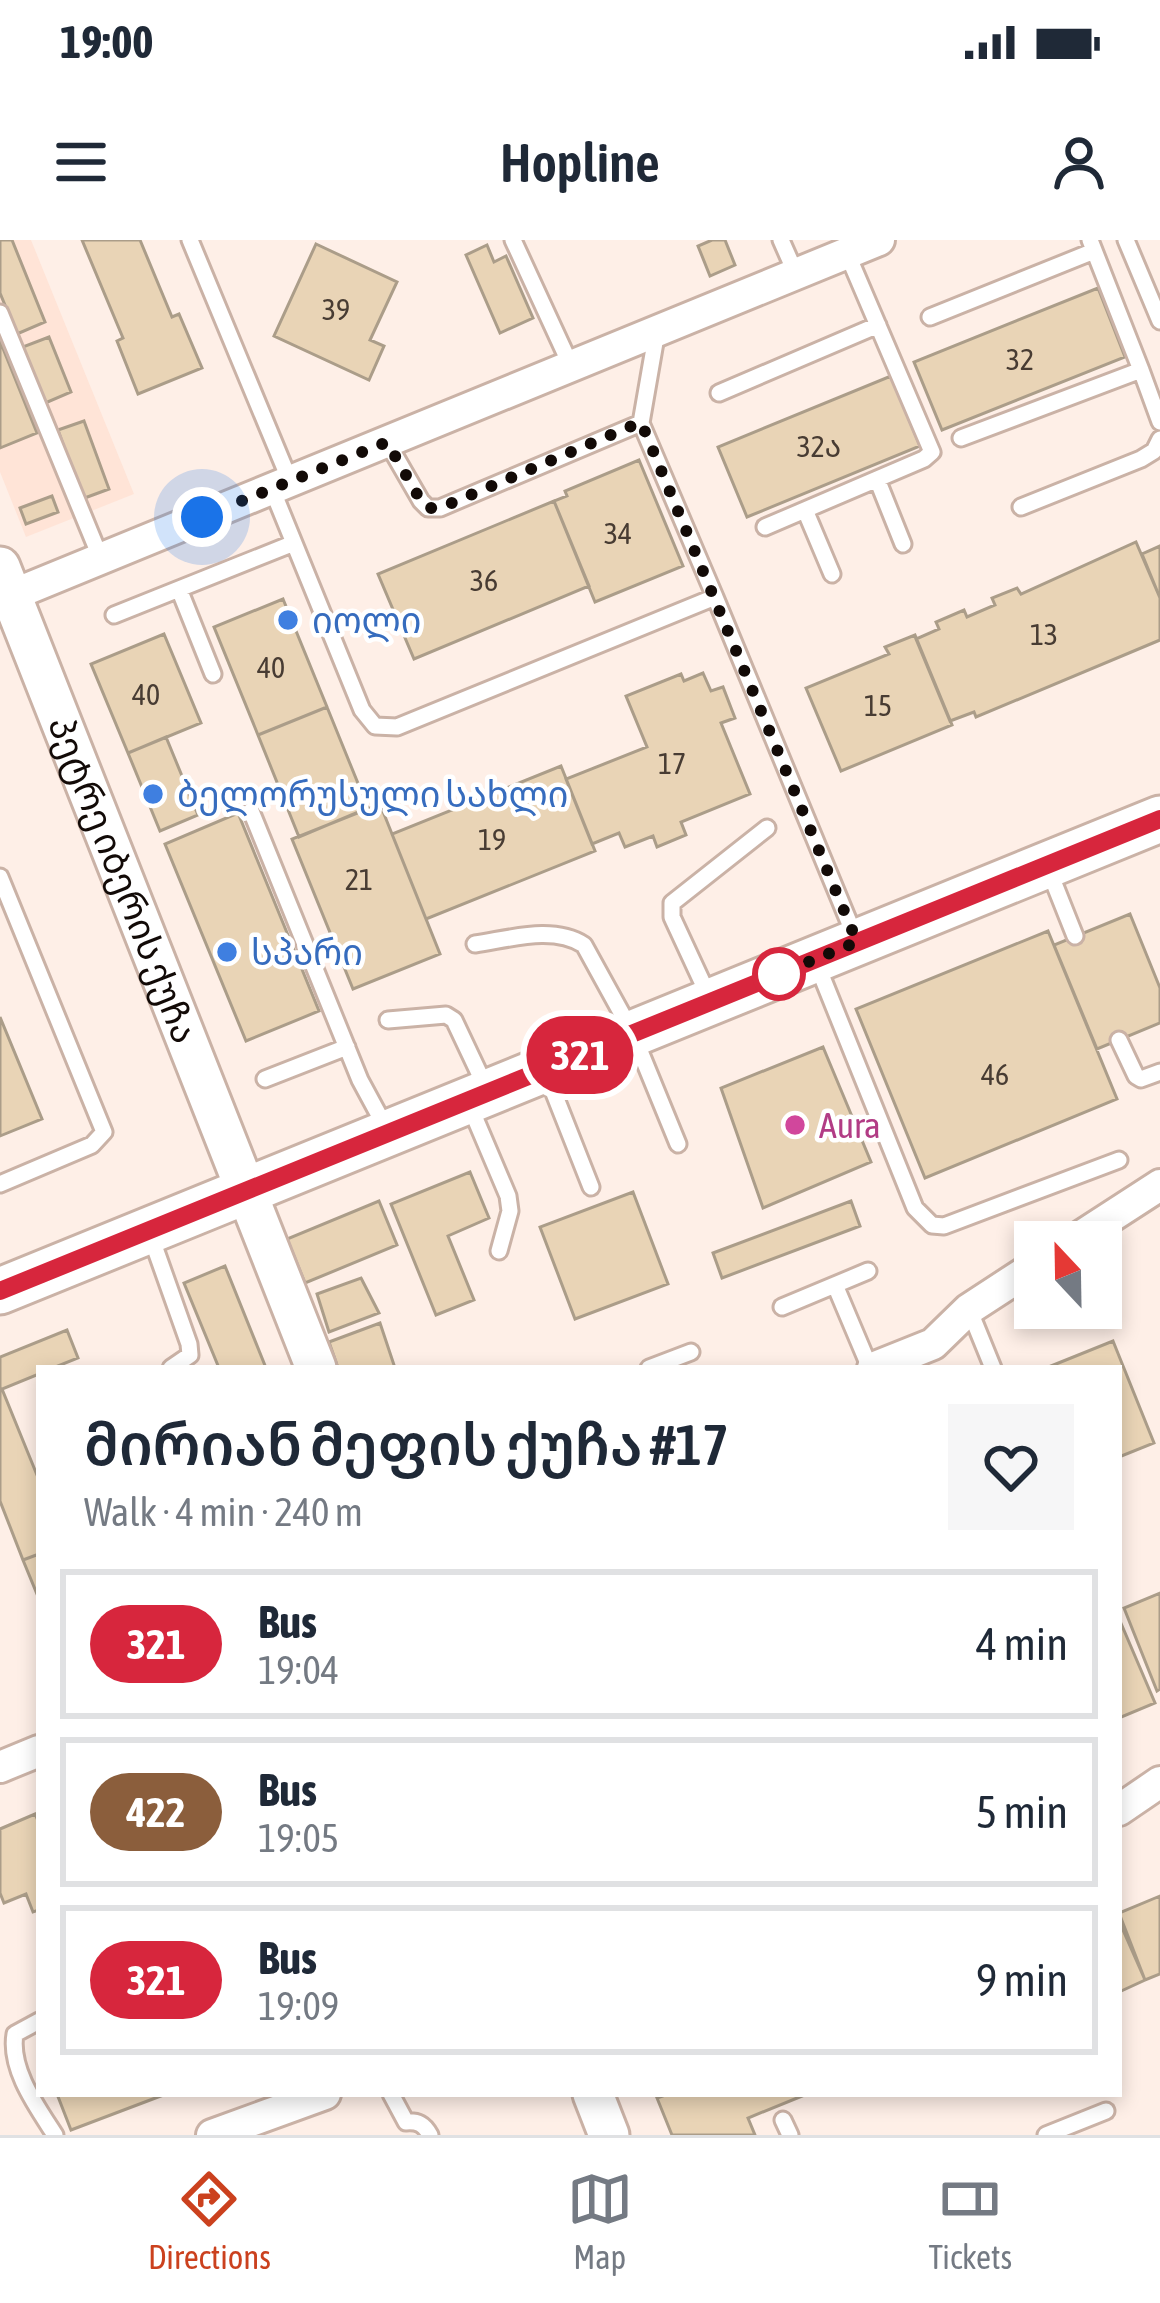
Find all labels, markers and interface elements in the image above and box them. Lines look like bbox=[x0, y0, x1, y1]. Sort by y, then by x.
text: 19:00 bbox=[60, 16, 154, 68]
icon: menu bbox=[48, 129, 114, 195]
icon: person bbox=[1046, 129, 1112, 195]
text: Hopline bbox=[500, 132, 660, 193]
house number: 39 bbox=[322, 292, 350, 326]
house number: 32 bbox=[1006, 342, 1034, 376]
house number: 32ა bbox=[797, 429, 841, 463]
your location bbox=[172, 487, 232, 547]
house number: 34 bbox=[604, 516, 632, 550]
house number: 36 bbox=[470, 563, 498, 597]
place label: იოლი bbox=[312, 599, 421, 643]
marker: იოლი bbox=[275, 607, 301, 633]
house number: 13 bbox=[1030, 617, 1058, 651]
house number: 40 bbox=[257, 650, 285, 684]
house number: 40 bbox=[132, 677, 160, 711]
house number: 15 bbox=[864, 688, 892, 722]
street label: პეტრე იბერის ქუჩა bbox=[40, 710, 207, 1049]
house number: 17 bbox=[658, 746, 686, 780]
place label: ბელორუსული სახლი bbox=[177, 773, 568, 817]
marker: ბელორუსული სახლი bbox=[140, 781, 166, 807]
house number: 19 bbox=[478, 822, 506, 856]
house number: 21 bbox=[345, 862, 373, 896]
place label: სპარი bbox=[251, 931, 363, 973]
marker: სპარი bbox=[214, 939, 240, 965]
unlabelled marker bbox=[754, 949, 804, 999]
line badge: 321 bbox=[511, 1016, 649, 1094]
text: 321 bbox=[550, 1031, 610, 1079]
house number: 46 bbox=[981, 1057, 1009, 1091]
place label: Aura bbox=[819, 1104, 881, 1146]
marker: Aura bbox=[782, 1112, 808, 1138]
north arrow bbox=[1014, 1221, 1122, 1329]
map controls bbox=[1014, 1221, 1122, 1329]
button: heart bbox=[948, 1404, 1074, 1530]
text: მირიან მეფის ქუჩა #17 bbox=[84, 1412, 729, 1477]
text: Walk · 4 min · 240 m bbox=[84, 1490, 363, 1534]
text: Bus bbox=[258, 1596, 317, 1648]
text: 4 min bbox=[976, 1618, 1068, 1670]
text: 321 bbox=[126, 1620, 186, 1668]
text: 19:04 bbox=[258, 1648, 339, 1692]
text: Bus bbox=[258, 1764, 317, 1816]
text: 5 min bbox=[976, 1786, 1068, 1838]
text: 422 bbox=[126, 1788, 186, 1836]
text: 19:05 bbox=[258, 1816, 339, 1860]
text: Bus bbox=[258, 1932, 317, 1984]
text: 9 min bbox=[976, 1954, 1068, 2006]
text: 321 bbox=[126, 1956, 186, 2004]
text: 19:09 bbox=[258, 1984, 339, 2028]
tab: Directions bbox=[148, 2166, 271, 2276]
tab: Map bbox=[567, 2166, 633, 2276]
tab: Tickets bbox=[928, 2166, 1012, 2276]

